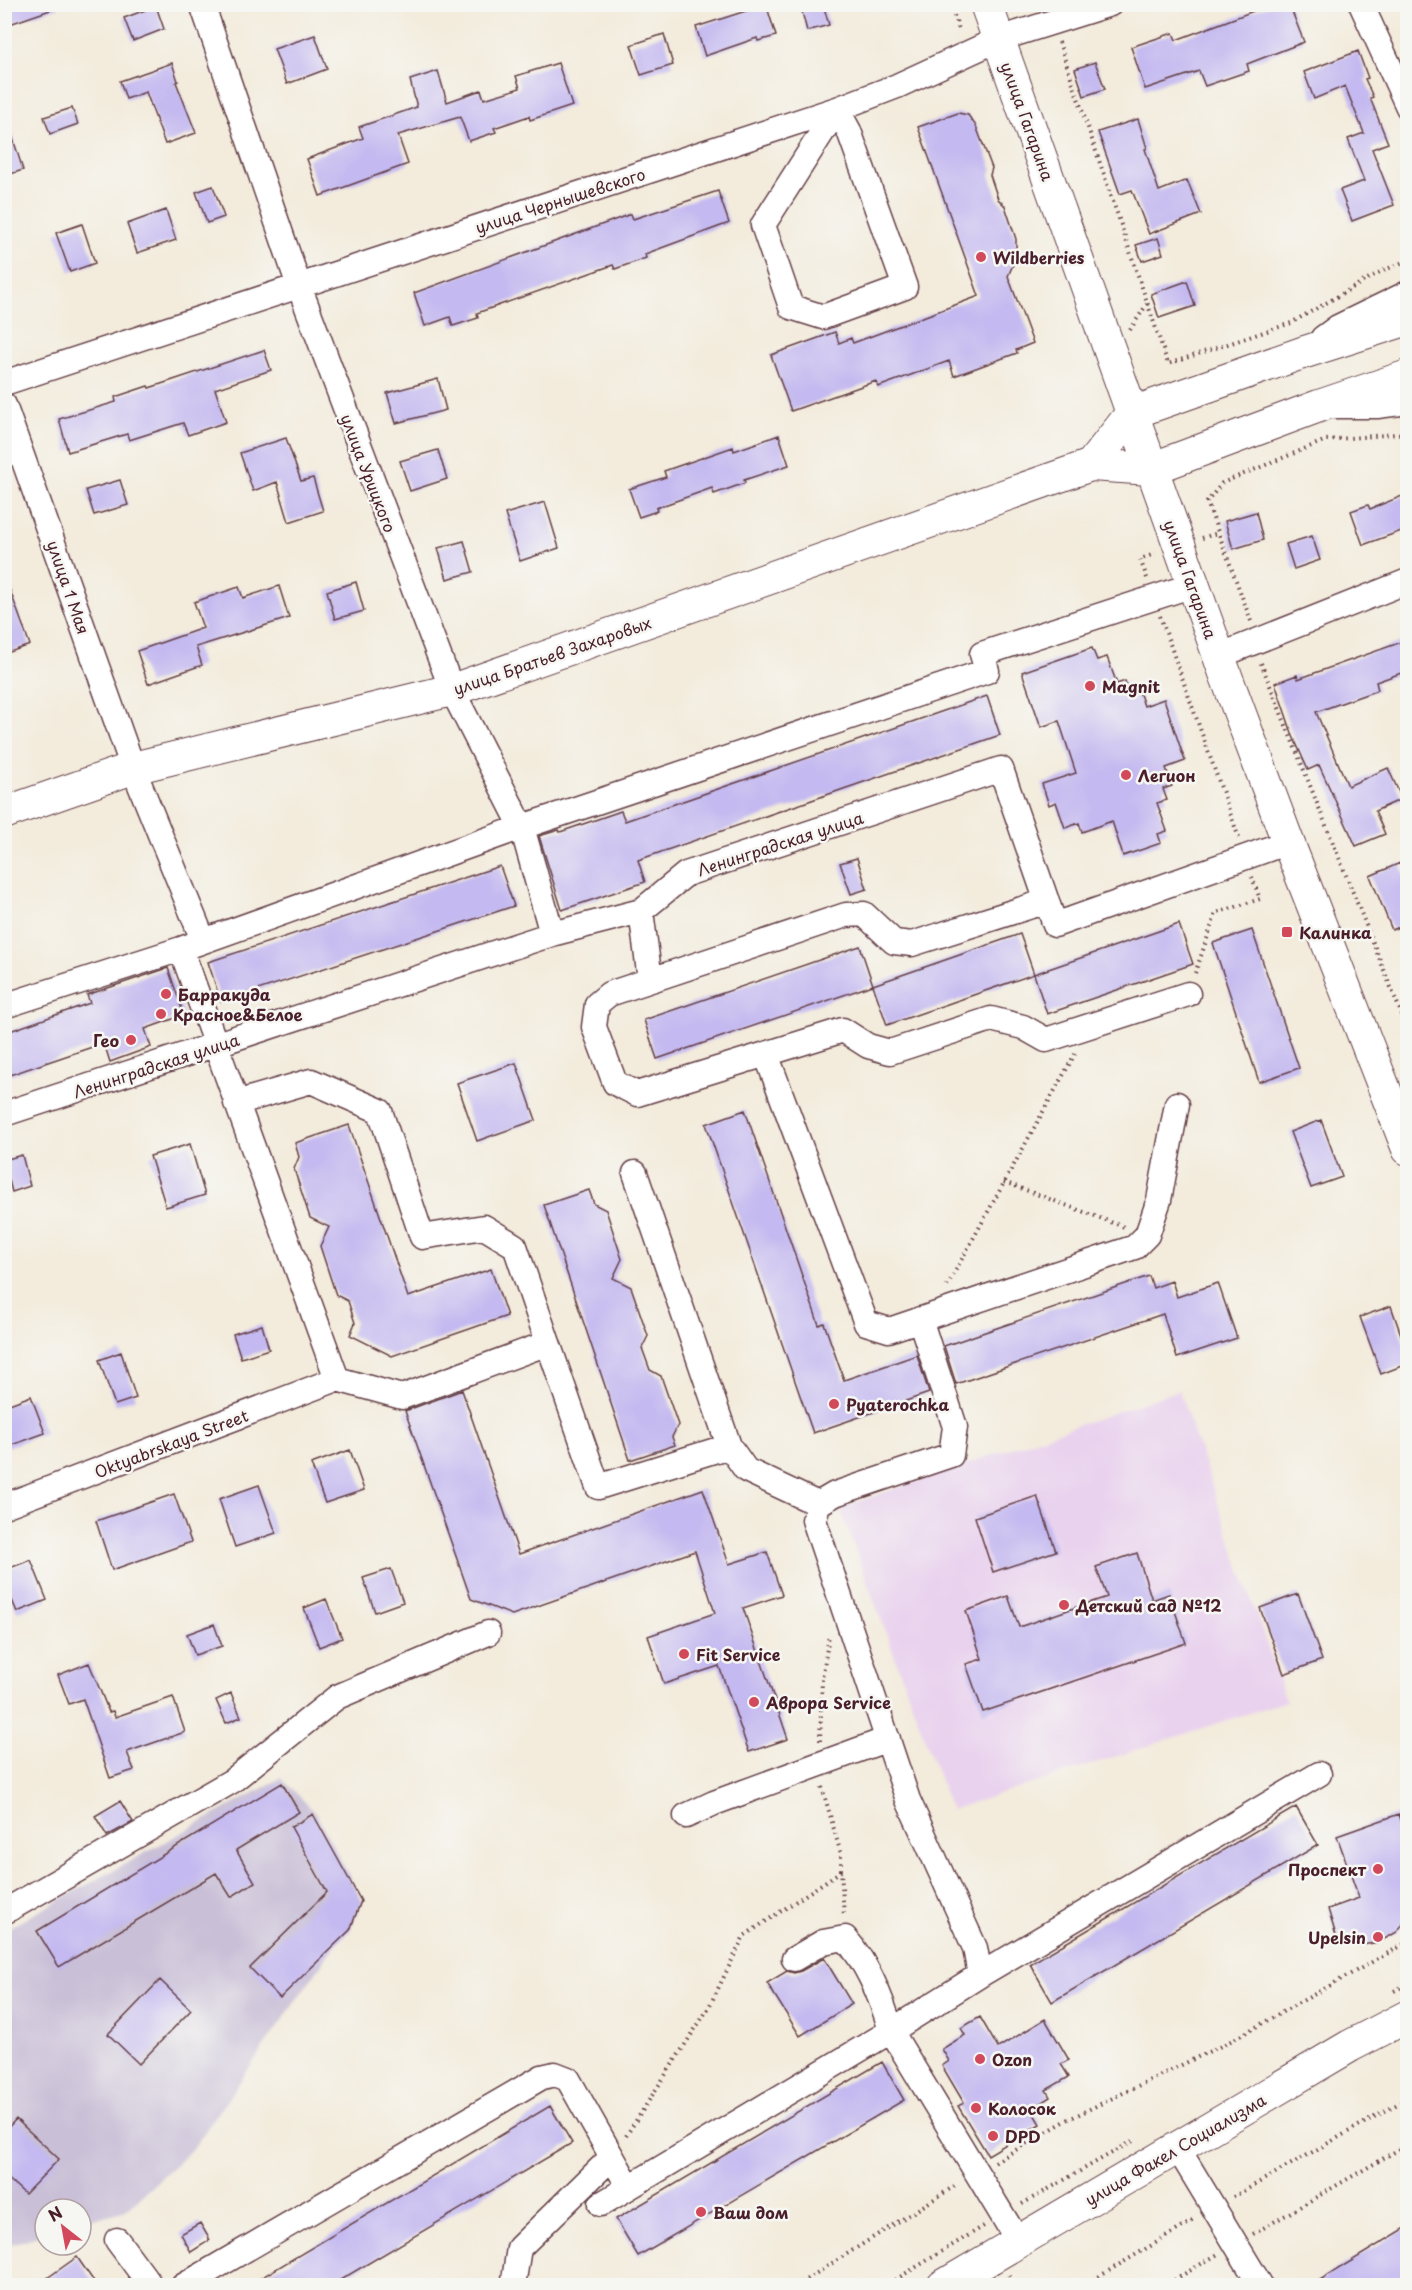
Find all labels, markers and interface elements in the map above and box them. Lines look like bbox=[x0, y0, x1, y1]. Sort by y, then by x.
street label: улица Гагарина bbox=[995, 58, 1061, 184]
street label: улица Чернышевского bbox=[472, 161, 648, 239]
place label: Wildberries bbox=[993, 245, 1085, 269]
marker: Wildberries bbox=[974, 250, 988, 264]
street label: улица Урицкого bbox=[335, 410, 403, 536]
street label: улица Гагарина bbox=[1158, 516, 1224, 642]
street label: улица 1 Мая bbox=[42, 537, 96, 637]
street label: улица Братьев Захаровых bbox=[450, 610, 654, 700]
place label: Magnit bbox=[1102, 674, 1161, 698]
marker: Magnit bbox=[1083, 679, 1097, 693]
place label: Легион bbox=[1138, 763, 1196, 787]
marker: Легион bbox=[1119, 768, 1133, 782]
street label: Ленинградская улица bbox=[694, 805, 866, 881]
place label: Калинка bbox=[1299, 920, 1372, 944]
marker: Калинка bbox=[1280, 925, 1294, 939]
place label: Барракуда bbox=[178, 982, 271, 1006]
marker: Барракуда bbox=[159, 987, 173, 1001]
place label: Красное&Белое bbox=[173, 1002, 303, 1026]
marker: Красное&Белое bbox=[154, 1007, 168, 1021]
street label: Ленинградская улица bbox=[70, 1027, 242, 1103]
place label: Гео bbox=[93, 1028, 119, 1052]
marker: Гео bbox=[124, 1033, 138, 1047]
place label: Pyaterochka bbox=[846, 1392, 949, 1416]
marker: Pyaterochka bbox=[827, 1397, 841, 1411]
street label: Oktyabrskaya Street bbox=[91, 1402, 252, 1483]
place label: Детский сад №12 bbox=[1075, 1593, 1222, 1617]
marker: Детский сад №12 bbox=[1057, 1598, 1071, 1612]
place label: Fit Service bbox=[696, 1642, 781, 1666]
marker: Fit Service bbox=[677, 1647, 691, 1661]
place label: Аврора Service bbox=[765, 1690, 891, 1714]
marker: Аврора Service bbox=[747, 1695, 761, 1709]
place label: Проспект bbox=[1288, 1857, 1367, 1881]
marker: Проспект bbox=[1371, 1862, 1385, 1876]
place label: Upelsin bbox=[1308, 1925, 1366, 1949]
marker: Upelsin bbox=[1371, 1930, 1385, 1944]
place label: Ozon bbox=[992, 2047, 1032, 2071]
marker: Ozon bbox=[973, 2052, 987, 2066]
street label: улица Факел Социализма bbox=[1080, 2087, 1270, 2211]
place label: Колосок bbox=[988, 2096, 1057, 2120]
marker: Колосок bbox=[969, 2101, 983, 2115]
place label: DPD bbox=[1005, 2124, 1041, 2148]
marker: DPD bbox=[986, 2129, 1000, 2143]
north arrow bbox=[33, 2197, 93, 2257]
text: N bbox=[43, 2200, 66, 2227]
place label: Ваш дом bbox=[713, 2200, 788, 2224]
marker: Ваш дом bbox=[694, 2205, 708, 2219]

